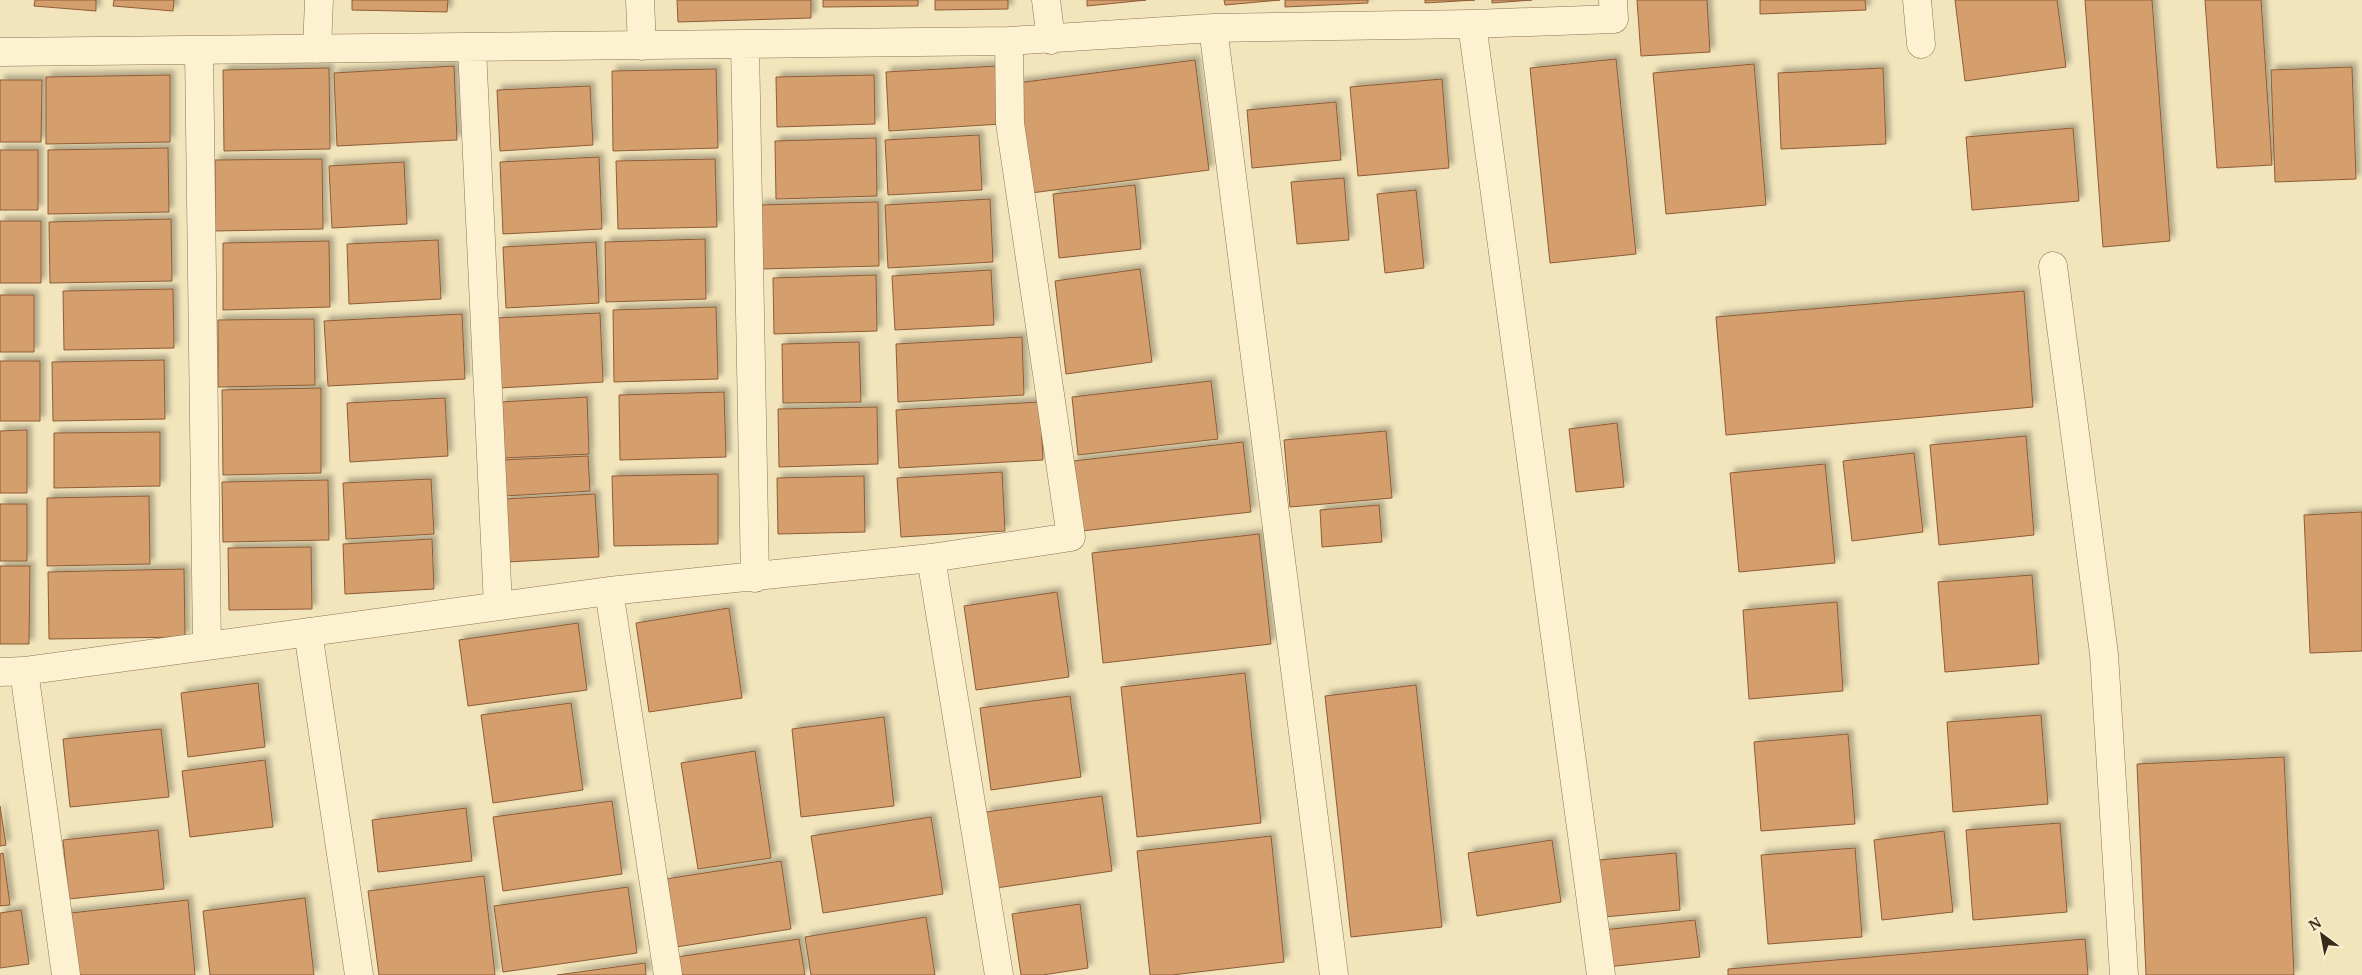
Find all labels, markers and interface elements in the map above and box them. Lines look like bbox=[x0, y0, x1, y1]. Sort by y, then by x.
north arrow bbox=[2297, 910, 2347, 960]
text: N bbox=[2306, 913, 2325, 935]

